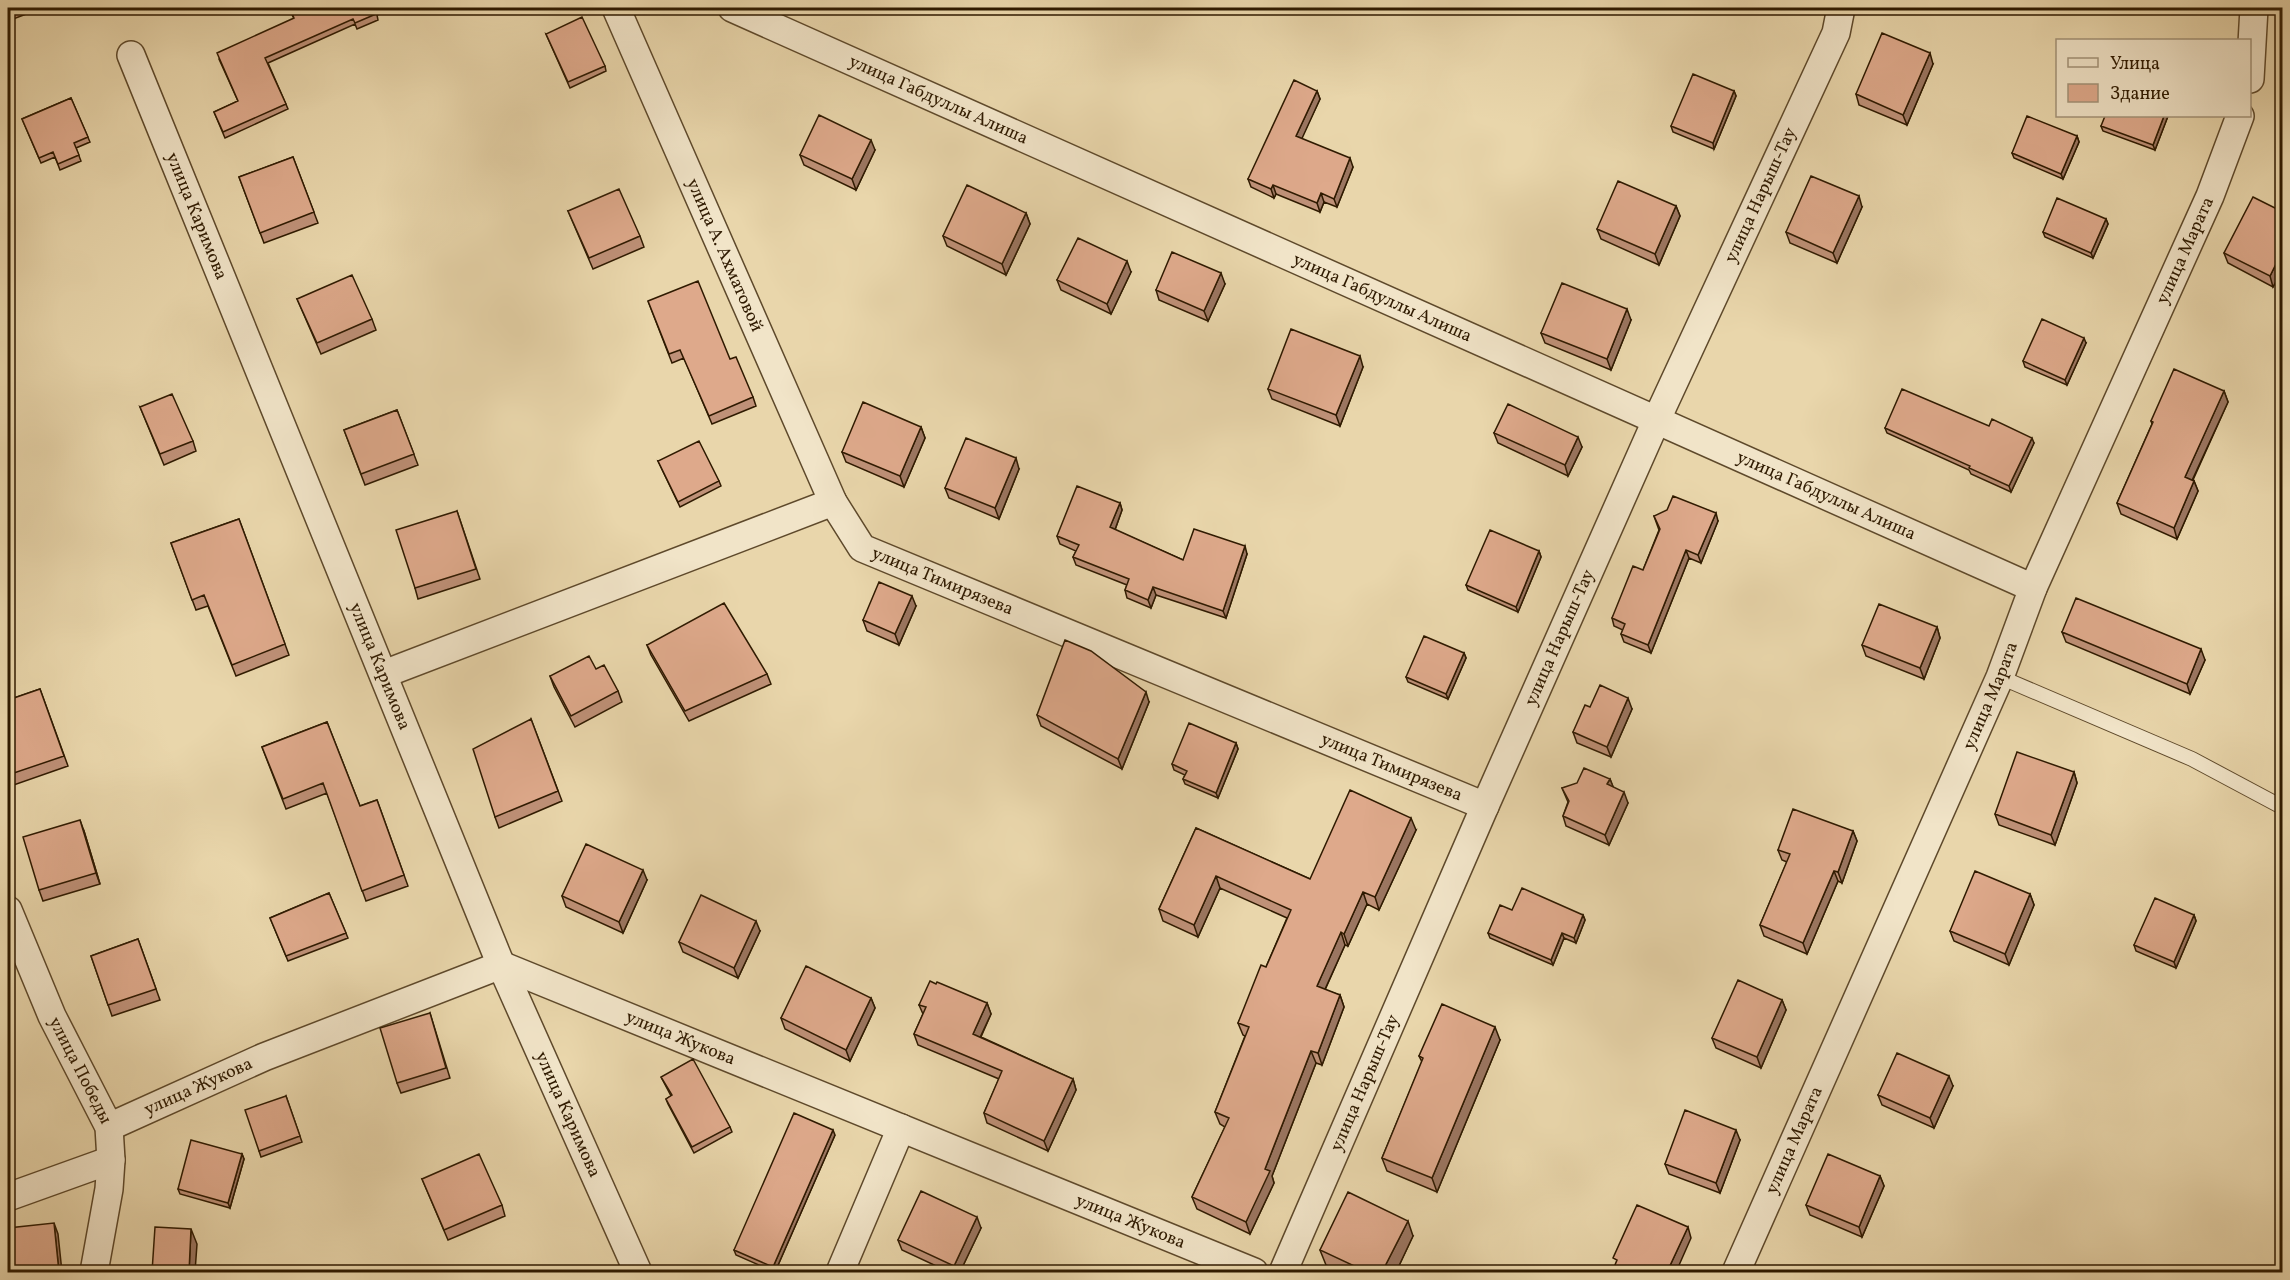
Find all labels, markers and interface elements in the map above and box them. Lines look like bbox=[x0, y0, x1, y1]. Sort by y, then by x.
legend bbox=[2056, 39, 2251, 117]
street label: улица Габдуллы Алиша bbox=[845, 49, 1032, 151]
text: Улица bbox=[2110, 52, 2160, 77]
text: Здание bbox=[2110, 82, 2170, 107]
street label: улица Нарыш-Тау bbox=[1718, 123, 1803, 267]
street label: улица Каримова bbox=[159, 149, 234, 284]
street label: улица А. Ахматовой bbox=[680, 175, 769, 336]
street label: улица Марата bbox=[2150, 193, 2220, 308]
street label: улица Габдуллы Алиша bbox=[1289, 247, 1476, 349]
street label: улица Габдуллы Алиша bbox=[1733, 445, 1920, 547]
street label: улица Тимирязева bbox=[868, 541, 1017, 622]
street label: улица Нарыш-Тау bbox=[1518, 565, 1601, 710]
street label: улица Каримова bbox=[342, 599, 417, 734]
street label: улица Марата bbox=[1957, 638, 2025, 754]
street label: улица Тимирязева bbox=[1317, 727, 1466, 808]
street label: улица Жукова bbox=[622, 1005, 739, 1072]
street label: улица Нарыш-Тау bbox=[1324, 1010, 1406, 1155]
street label: улица Победы bbox=[42, 1012, 118, 1129]
street label: улица Каримова bbox=[529, 1047, 607, 1182]
street label: улица Жукова bbox=[140, 1051, 257, 1122]
street label: улица Марата bbox=[1760, 1083, 1829, 1198]
street label: улица Жукова bbox=[1072, 1188, 1189, 1255]

